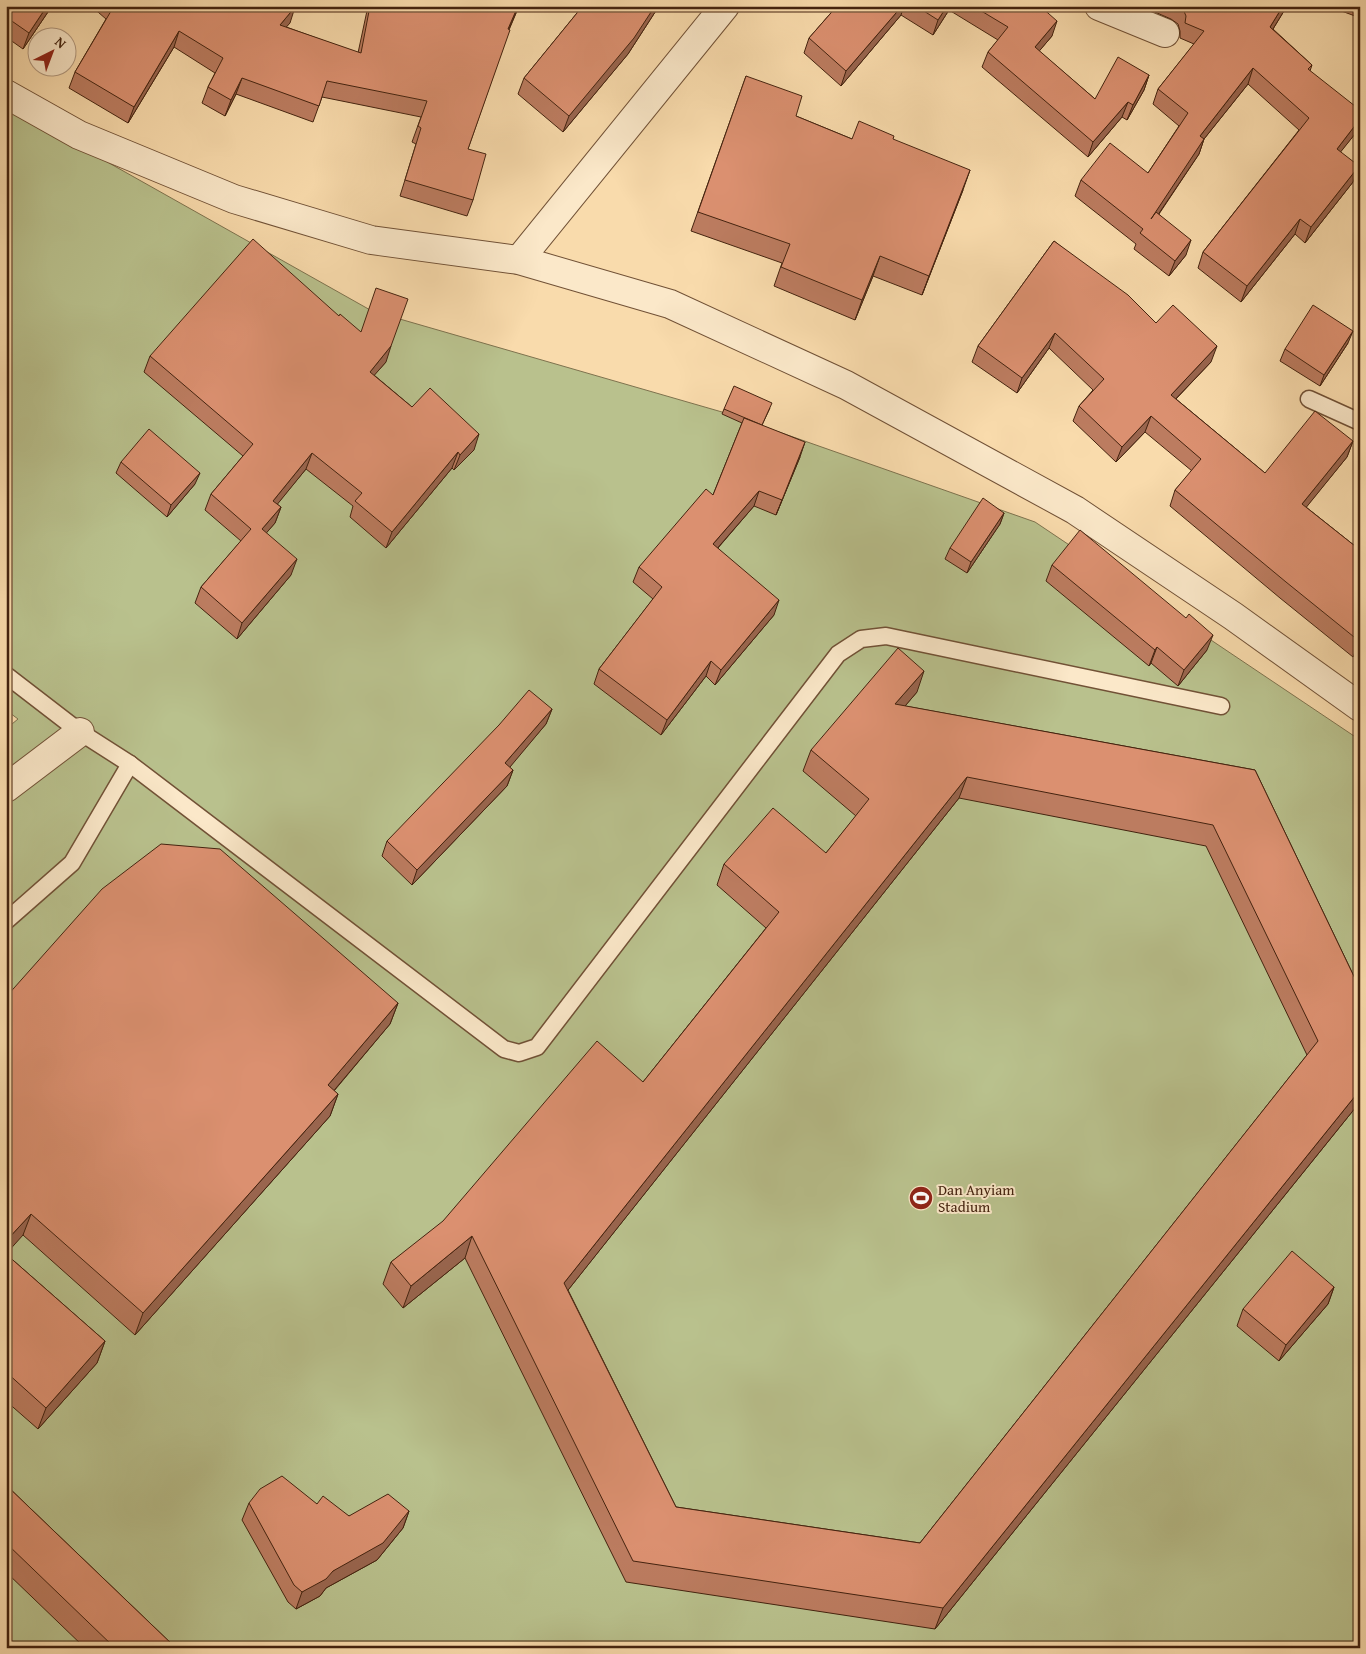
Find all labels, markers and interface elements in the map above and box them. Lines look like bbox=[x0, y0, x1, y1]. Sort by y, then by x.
north arrow bbox=[28, 28, 78, 78]
text: N bbox=[51, 32, 71, 53]
place label: Dan Anyiam Stadium bbox=[938, 1179, 1015, 1217]
sports icon: Dan Anyiam Stadium bbox=[908, 1185, 934, 1211]

